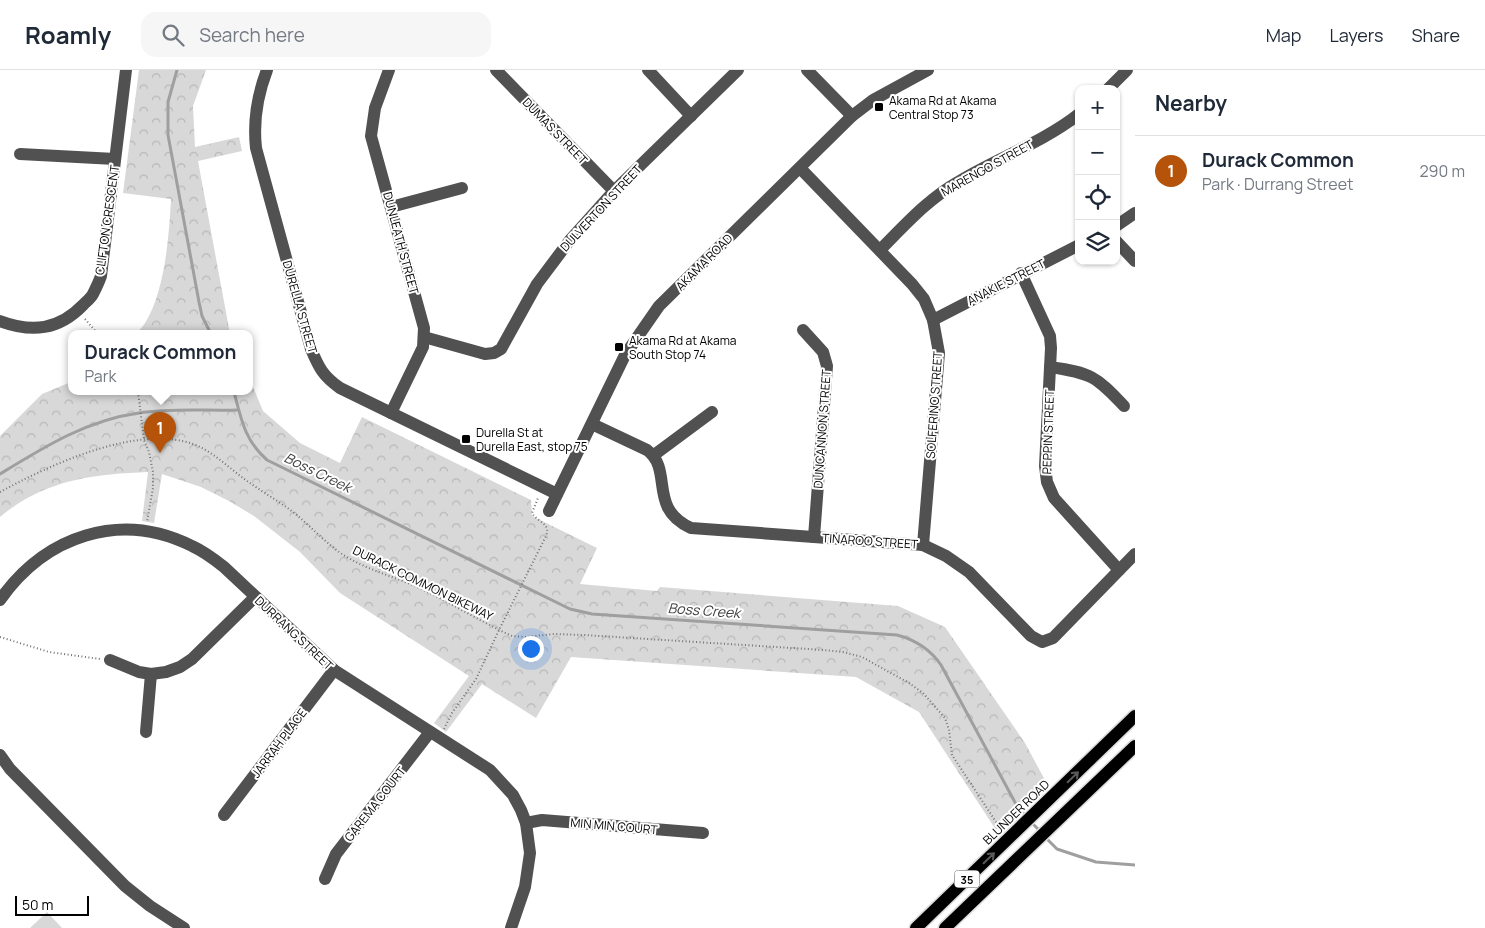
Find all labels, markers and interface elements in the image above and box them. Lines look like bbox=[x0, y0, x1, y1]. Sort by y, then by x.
search box bbox=[141, 12, 491, 57]
text: Roamly bbox=[25, 18, 111, 51]
icon: search bbox=[159, 21, 187, 49]
text: Search here bbox=[199, 22, 305, 48]
text: Map bbox=[1266, 23, 1301, 47]
text: Layers bbox=[1329, 23, 1383, 47]
text: Share bbox=[1411, 23, 1460, 47]
map controls bbox=[1075, 85, 1120, 265]
button: + bbox=[1075, 85, 1120, 130]
text: Nearby bbox=[1155, 89, 1227, 117]
place label: Akama Rd at Akama Central Stop 73 bbox=[889, 92, 996, 123]
street label: DUMAS STREET bbox=[519, 94, 592, 169]
marker: Akama Rd at Akama Central Stop 73 bbox=[873, 101, 885, 113]
button: − bbox=[1075, 130, 1120, 175]
street label: MARENGO STREET bbox=[938, 135, 1037, 200]
text: Durack Common bbox=[1202, 147, 1354, 173]
street label: DULVERTON STREET bbox=[556, 160, 646, 255]
text: 1 bbox=[1167, 160, 1175, 182]
text: 290 m bbox=[1419, 160, 1465, 182]
street label: CLIFTON CRESCENT bbox=[91, 163, 123, 276]
text: Park · Durrang Street bbox=[1202, 173, 1353, 195]
button: locate bbox=[1075, 175, 1120, 220]
street label: DUNLEATH STREET bbox=[379, 190, 423, 297]
button: layers bbox=[1075, 220, 1120, 265]
street label: AKAMA ROAD bbox=[672, 230, 736, 294]
street label: ANAKIE STREET bbox=[964, 255, 1049, 309]
street label: DURELLA STREET bbox=[279, 258, 322, 356]
popup bbox=[68, 330, 253, 395]
place label: Akama Rd at Akama South Stop 74 bbox=[629, 332, 736, 363]
text: Durack Common bbox=[85, 339, 236, 365]
marker: Akama Rd at Akama South Stop 74 bbox=[613, 341, 625, 353]
street label: SOLFERINO STREET bbox=[922, 350, 946, 459]
text: Park bbox=[85, 365, 116, 387]
street label: DUNCANNON STREET bbox=[809, 368, 835, 489]
street label: PEPPIN STREET bbox=[1038, 388, 1058, 475]
pin: 1 bbox=[144, 412, 176, 453]
place label: Durella St at Durella East, stop 75 bbox=[476, 424, 588, 455]
marker: Durella St at Durella East, stop 75 bbox=[460, 433, 472, 445]
water label: Boss Creek bbox=[281, 448, 357, 497]
street label: TINAROO STREET bbox=[821, 529, 919, 553]
street label: DURACK COMMON BIKEWAY bbox=[350, 542, 496, 625]
street label: DURRANG STREET bbox=[251, 592, 337, 674]
water label: Boss Creek bbox=[667, 598, 743, 622]
your location bbox=[518, 636, 544, 662]
street label: JARRAH PLACE bbox=[247, 705, 311, 781]
street label: GAREMA COURT bbox=[340, 762, 410, 845]
one-way arrow bbox=[1066, 771, 1079, 783]
street label: BLUNDER ROAD bbox=[979, 776, 1053, 848]
street label: MIN MIN COURT bbox=[570, 814, 659, 838]
one-way arrow bbox=[983, 852, 995, 864]
road number: 35 bbox=[954, 871, 980, 888]
scale bar bbox=[15, 893, 89, 916]
text: 50 m bbox=[22, 895, 53, 914]

